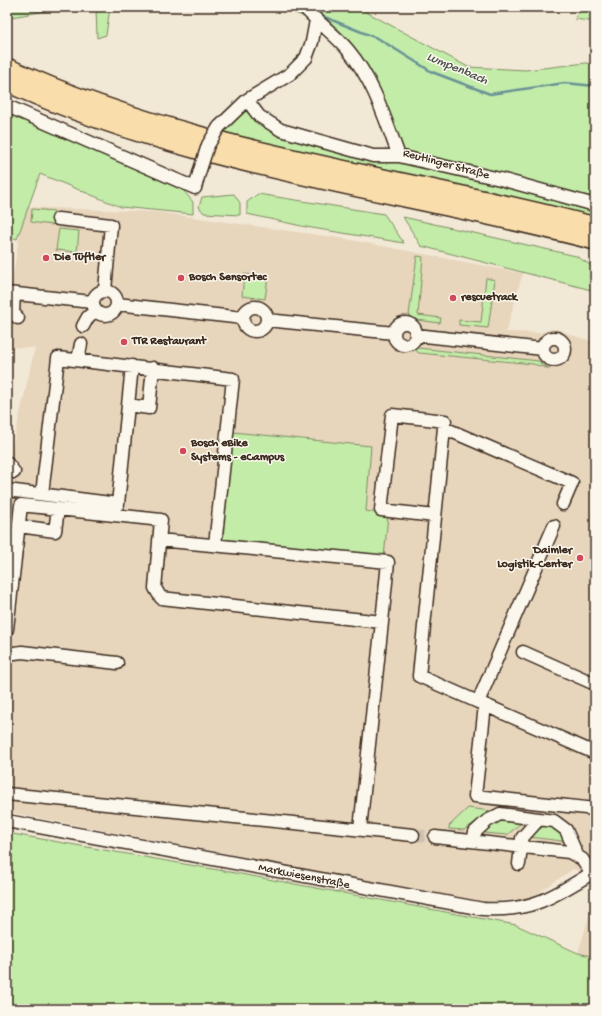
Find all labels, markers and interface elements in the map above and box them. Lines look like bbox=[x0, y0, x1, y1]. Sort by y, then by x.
water label: Lumpenbach bbox=[424, 49, 491, 89]
street label: Reutlinger Straße bbox=[401, 147, 492, 183]
place label: Die Tüftler bbox=[53, 251, 107, 265]
marker: Die Tüftler bbox=[41, 253, 51, 263]
place label: Bosch Sensortec bbox=[188, 271, 268, 285]
marker: Bosch Sensortec bbox=[176, 273, 186, 283]
place label: rescuetrack bbox=[460, 291, 519, 305]
marker: rescuetrack bbox=[448, 293, 458, 303]
place label: TTR Restaurant bbox=[131, 335, 207, 349]
marker: TTR Restaurant bbox=[119, 337, 129, 347]
place label: Bosch eBike Systems - eCampus bbox=[190, 437, 285, 465]
marker: Bosch eBike Systems - eCampus bbox=[178, 446, 188, 456]
place label: Daimler Logistik-Center bbox=[497, 544, 574, 572]
marker: Daimler Logistik-Center bbox=[575, 553, 585, 563]
street label: Markwiesenstraße bbox=[257, 861, 352, 893]

